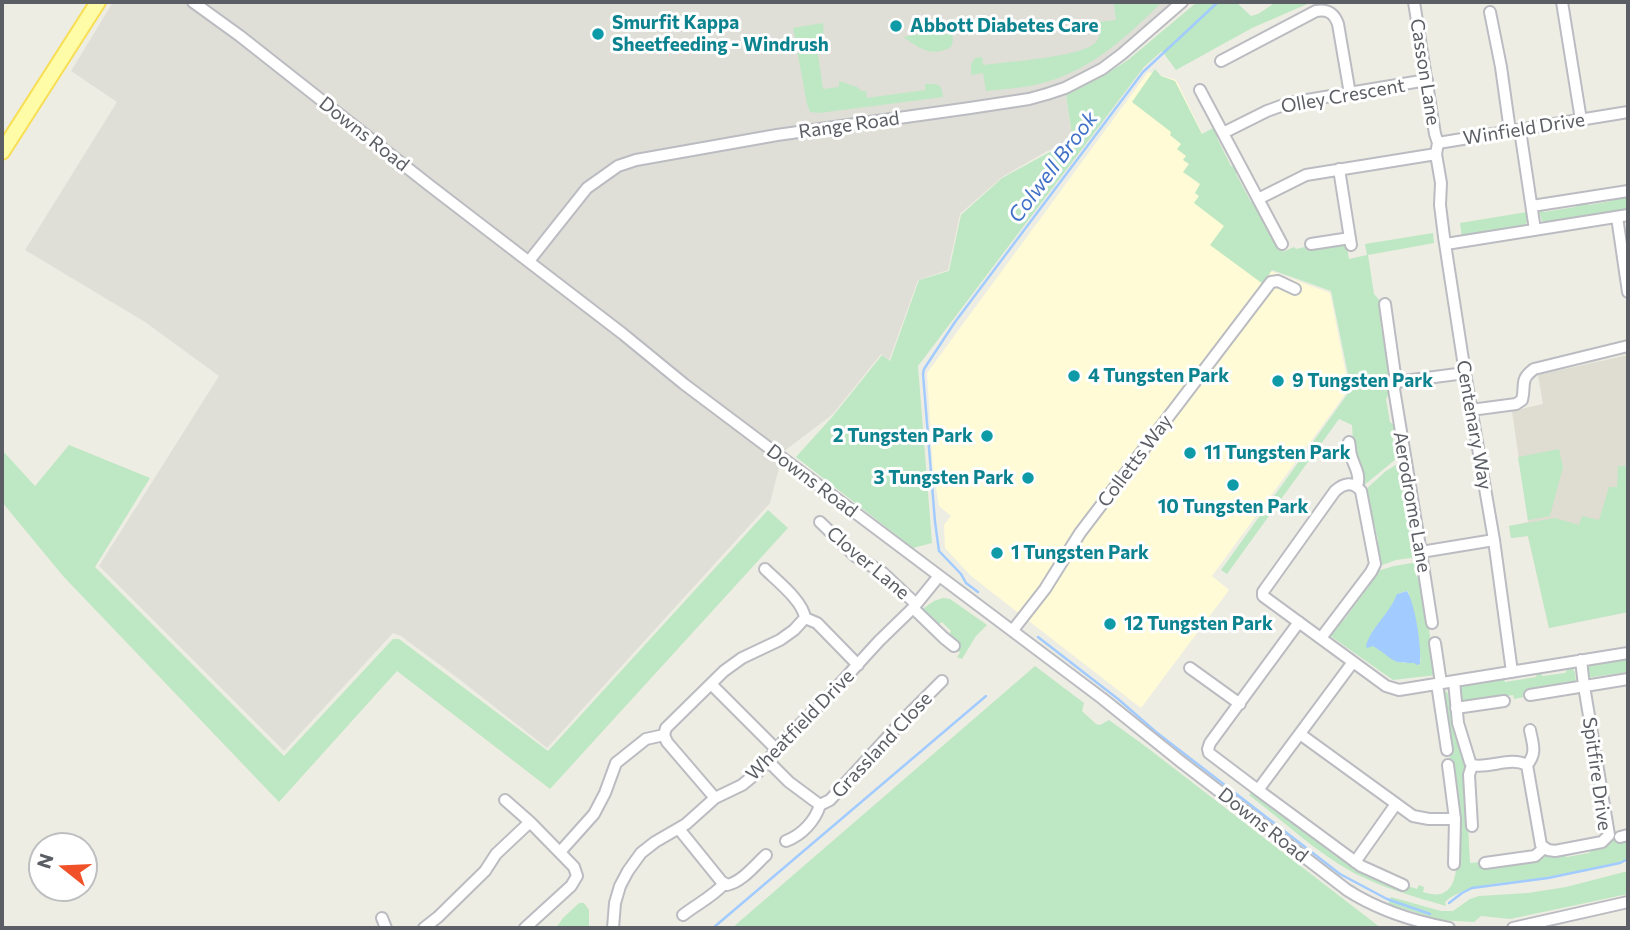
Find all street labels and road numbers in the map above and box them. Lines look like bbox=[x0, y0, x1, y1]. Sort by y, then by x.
street label: Casson Lane bbox=[1405, 17, 1445, 127]
street label: Olley Crescent bbox=[1279, 74, 1407, 118]
street label: Downs Road bbox=[315, 92, 413, 176]
street label: Range Road bbox=[797, 107, 901, 143]
street label: Winfield Drive bbox=[1462, 108, 1586, 150]
street label: Centenary Way bbox=[1451, 358, 1497, 492]
street label: Colletts Way bbox=[1093, 410, 1177, 512]
street label: Aerodrome Lane bbox=[1388, 430, 1436, 574]
street label: Downs Road bbox=[762, 439, 862, 523]
street label: Clover Lane bbox=[822, 522, 914, 604]
street label: Wheatfield Drive bbox=[741, 665, 859, 785]
street label: Grassland Close bbox=[827, 687, 937, 803]
street label: Spitfire Drive bbox=[1578, 716, 1616, 832]
street label: Downs Road bbox=[1214, 783, 1312, 867]

